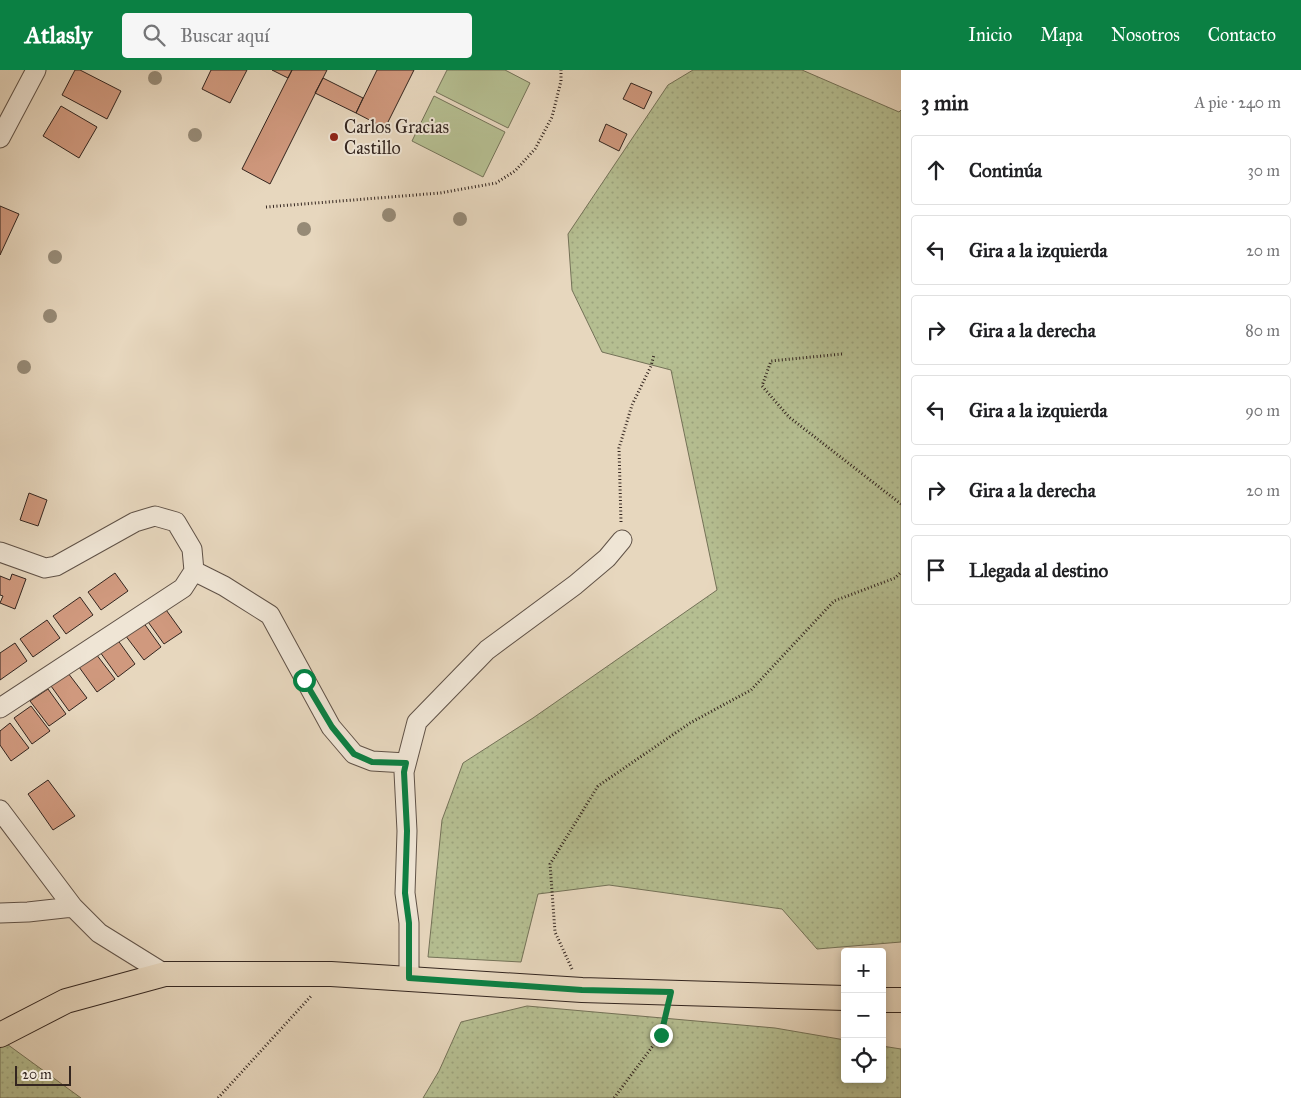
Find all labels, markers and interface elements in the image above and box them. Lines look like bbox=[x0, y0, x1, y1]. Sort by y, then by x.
search box bbox=[122, 13, 472, 58]
text: Atlasly bbox=[25, 20, 92, 50]
icon: search bbox=[140, 21, 168, 49]
text: Buscar aquí bbox=[180, 24, 270, 47]
text: Inicio bbox=[968, 24, 1012, 46]
text: Mapa bbox=[1040, 24, 1083, 46]
text: Nosotros bbox=[1111, 24, 1180, 46]
text: Contacto bbox=[1208, 24, 1276, 46]
text: 3 min bbox=[921, 90, 969, 116]
text: A pie · 240 m bbox=[1194, 93, 1281, 112]
place label: Carlos Gracias Castillo bbox=[344, 116, 449, 159]
marker: Carlos Gracias Castillo bbox=[328, 131, 340, 143]
icon: ahead bbox=[922, 156, 950, 184]
text: Continúa bbox=[969, 159, 1042, 182]
text: 30 m bbox=[1247, 161, 1280, 180]
icon: left bbox=[922, 236, 950, 264]
text: Gira a la izquierda bbox=[969, 239, 1108, 262]
text: 20 m bbox=[1246, 241, 1280, 260]
icon: right bbox=[922, 316, 950, 344]
text: Gira a la derecha bbox=[969, 319, 1096, 342]
text: 80 m bbox=[1245, 321, 1280, 340]
icon: left bbox=[922, 396, 950, 424]
text: Gira a la izquierda bbox=[969, 399, 1108, 422]
text: 90 m bbox=[1245, 401, 1280, 420]
icon: right bbox=[922, 476, 950, 504]
text: Gira a la derecha bbox=[969, 479, 1096, 502]
text: 20 m bbox=[1246, 481, 1280, 500]
icon: arrive bbox=[922, 556, 950, 584]
text: Llegada al destino bbox=[969, 559, 1108, 582]
route start bbox=[293, 669, 316, 692]
map controls bbox=[841, 948, 886, 1083]
button: + bbox=[841, 948, 886, 993]
button: − bbox=[841, 993, 886, 1038]
route end bbox=[650, 1024, 673, 1047]
button: locate bbox=[841, 1038, 886, 1083]
scale bar bbox=[15, 1063, 71, 1086]
text: 20 m bbox=[22, 1066, 52, 1083]

